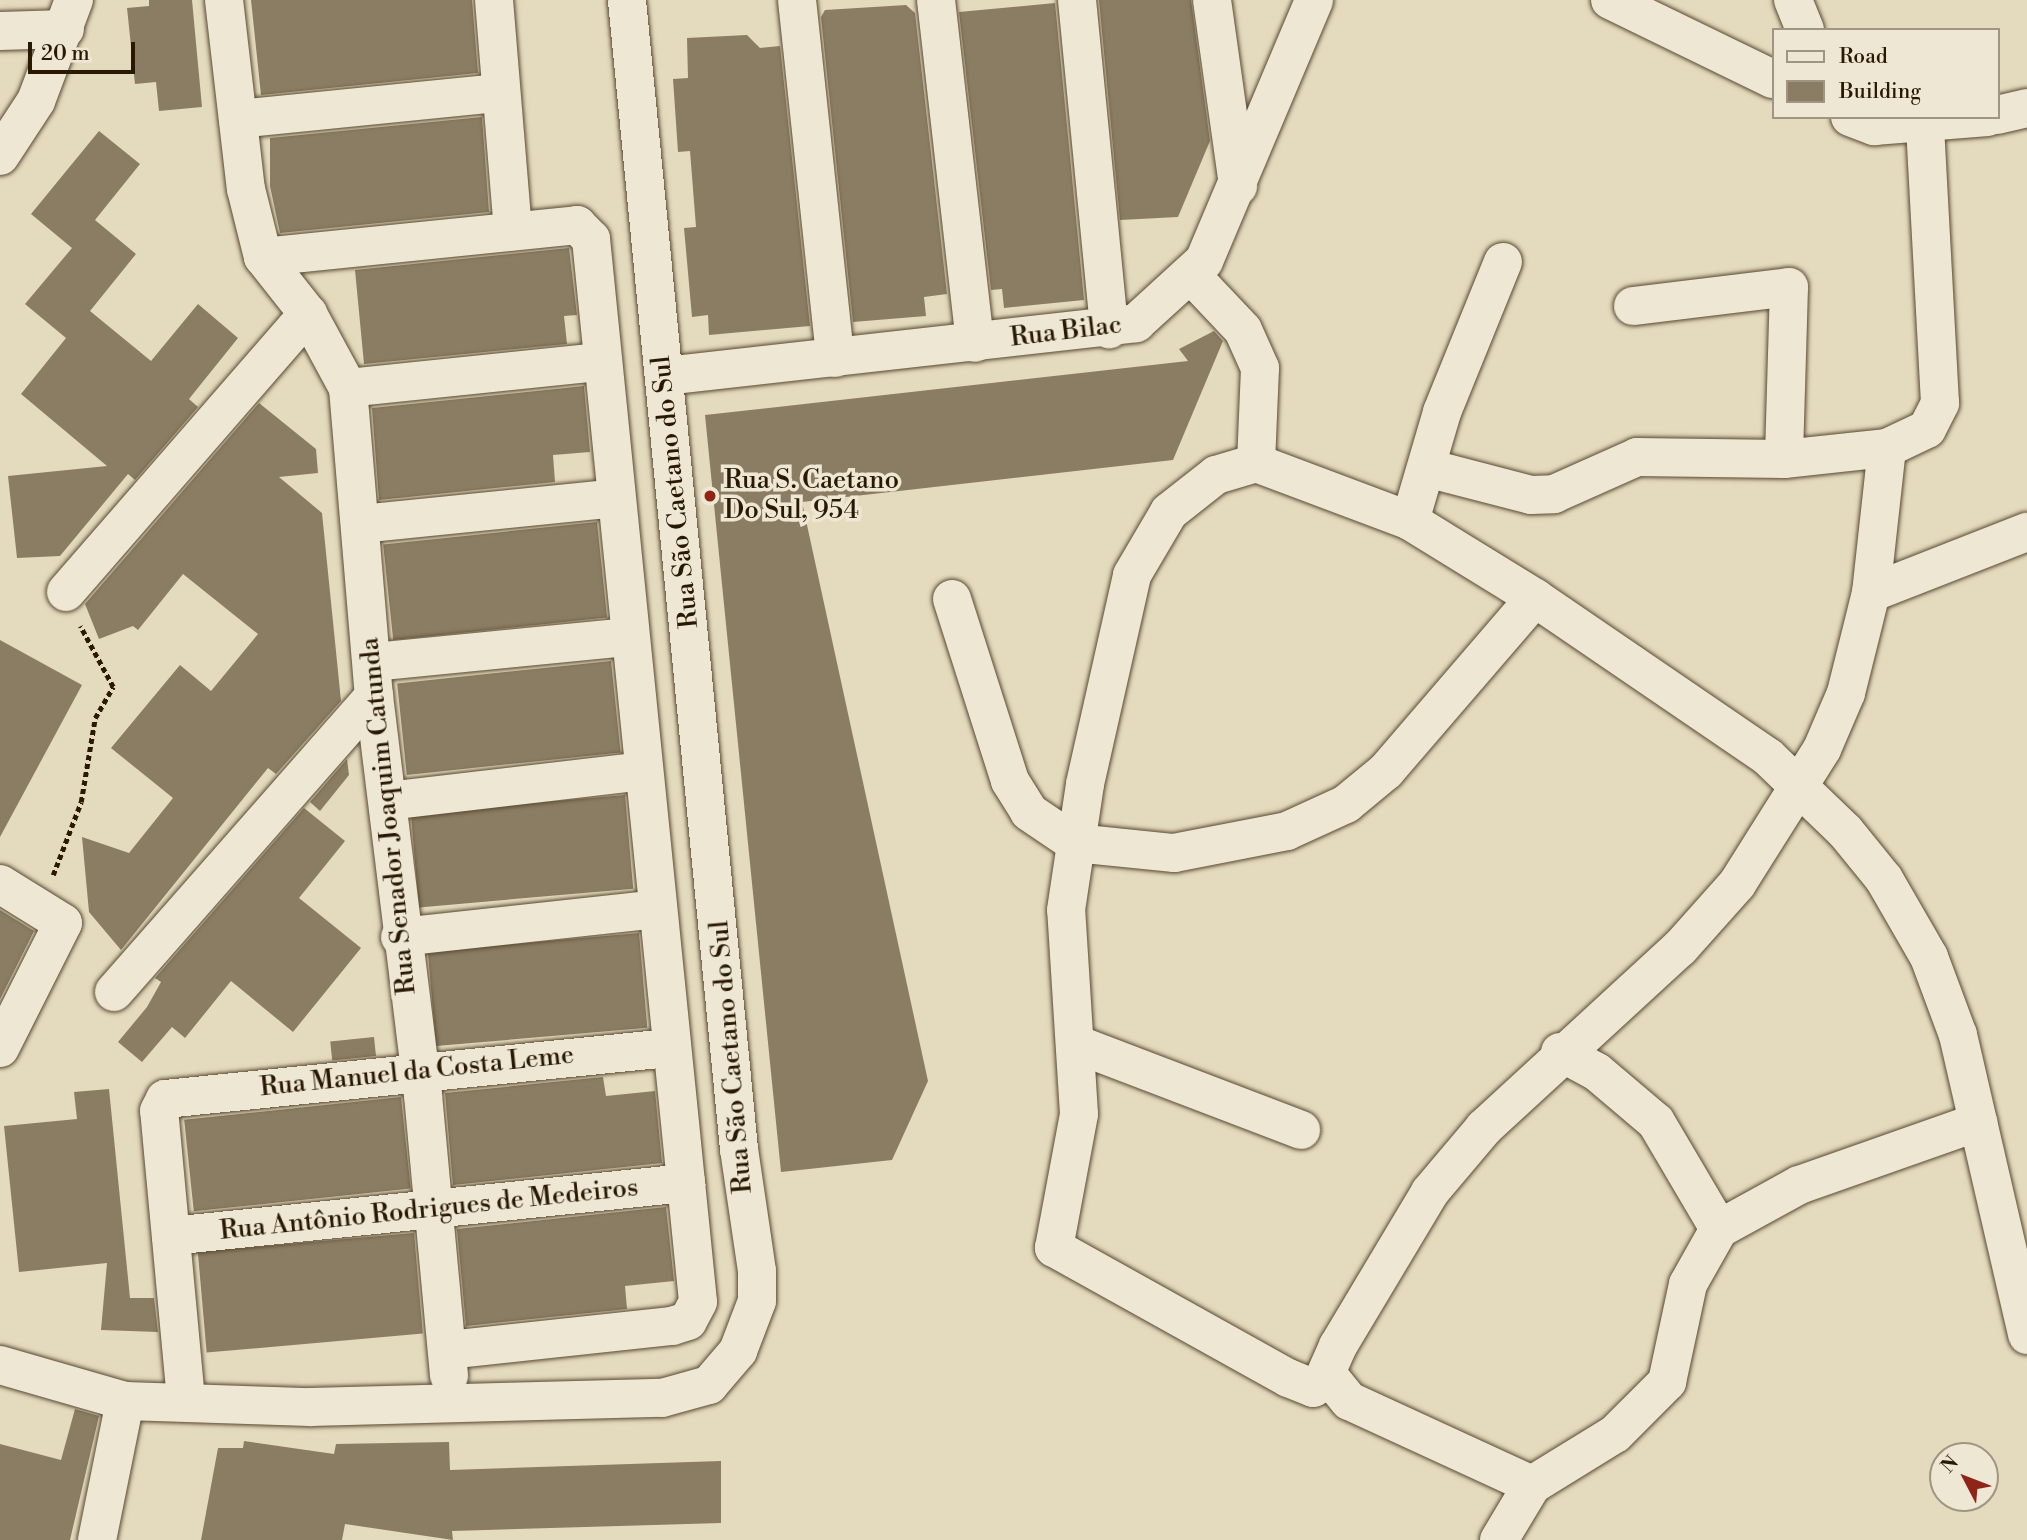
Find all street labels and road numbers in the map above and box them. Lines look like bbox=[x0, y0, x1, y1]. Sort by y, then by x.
street label: Rua Bilac bbox=[1008, 310, 1124, 354]
street label: Rua São Caetano do Sul bbox=[646, 354, 706, 630]
street label: Rua Senador Joaquim Catunda bbox=[355, 636, 423, 996]
street label: Rua São Caetano do Sul bbox=[705, 919, 759, 1195]
street label: Rua Manuel da Costa Leme bbox=[258, 1040, 576, 1104]
street label: Rua Antônio Rodrigues de Medeiros bbox=[218, 1173, 640, 1247]

